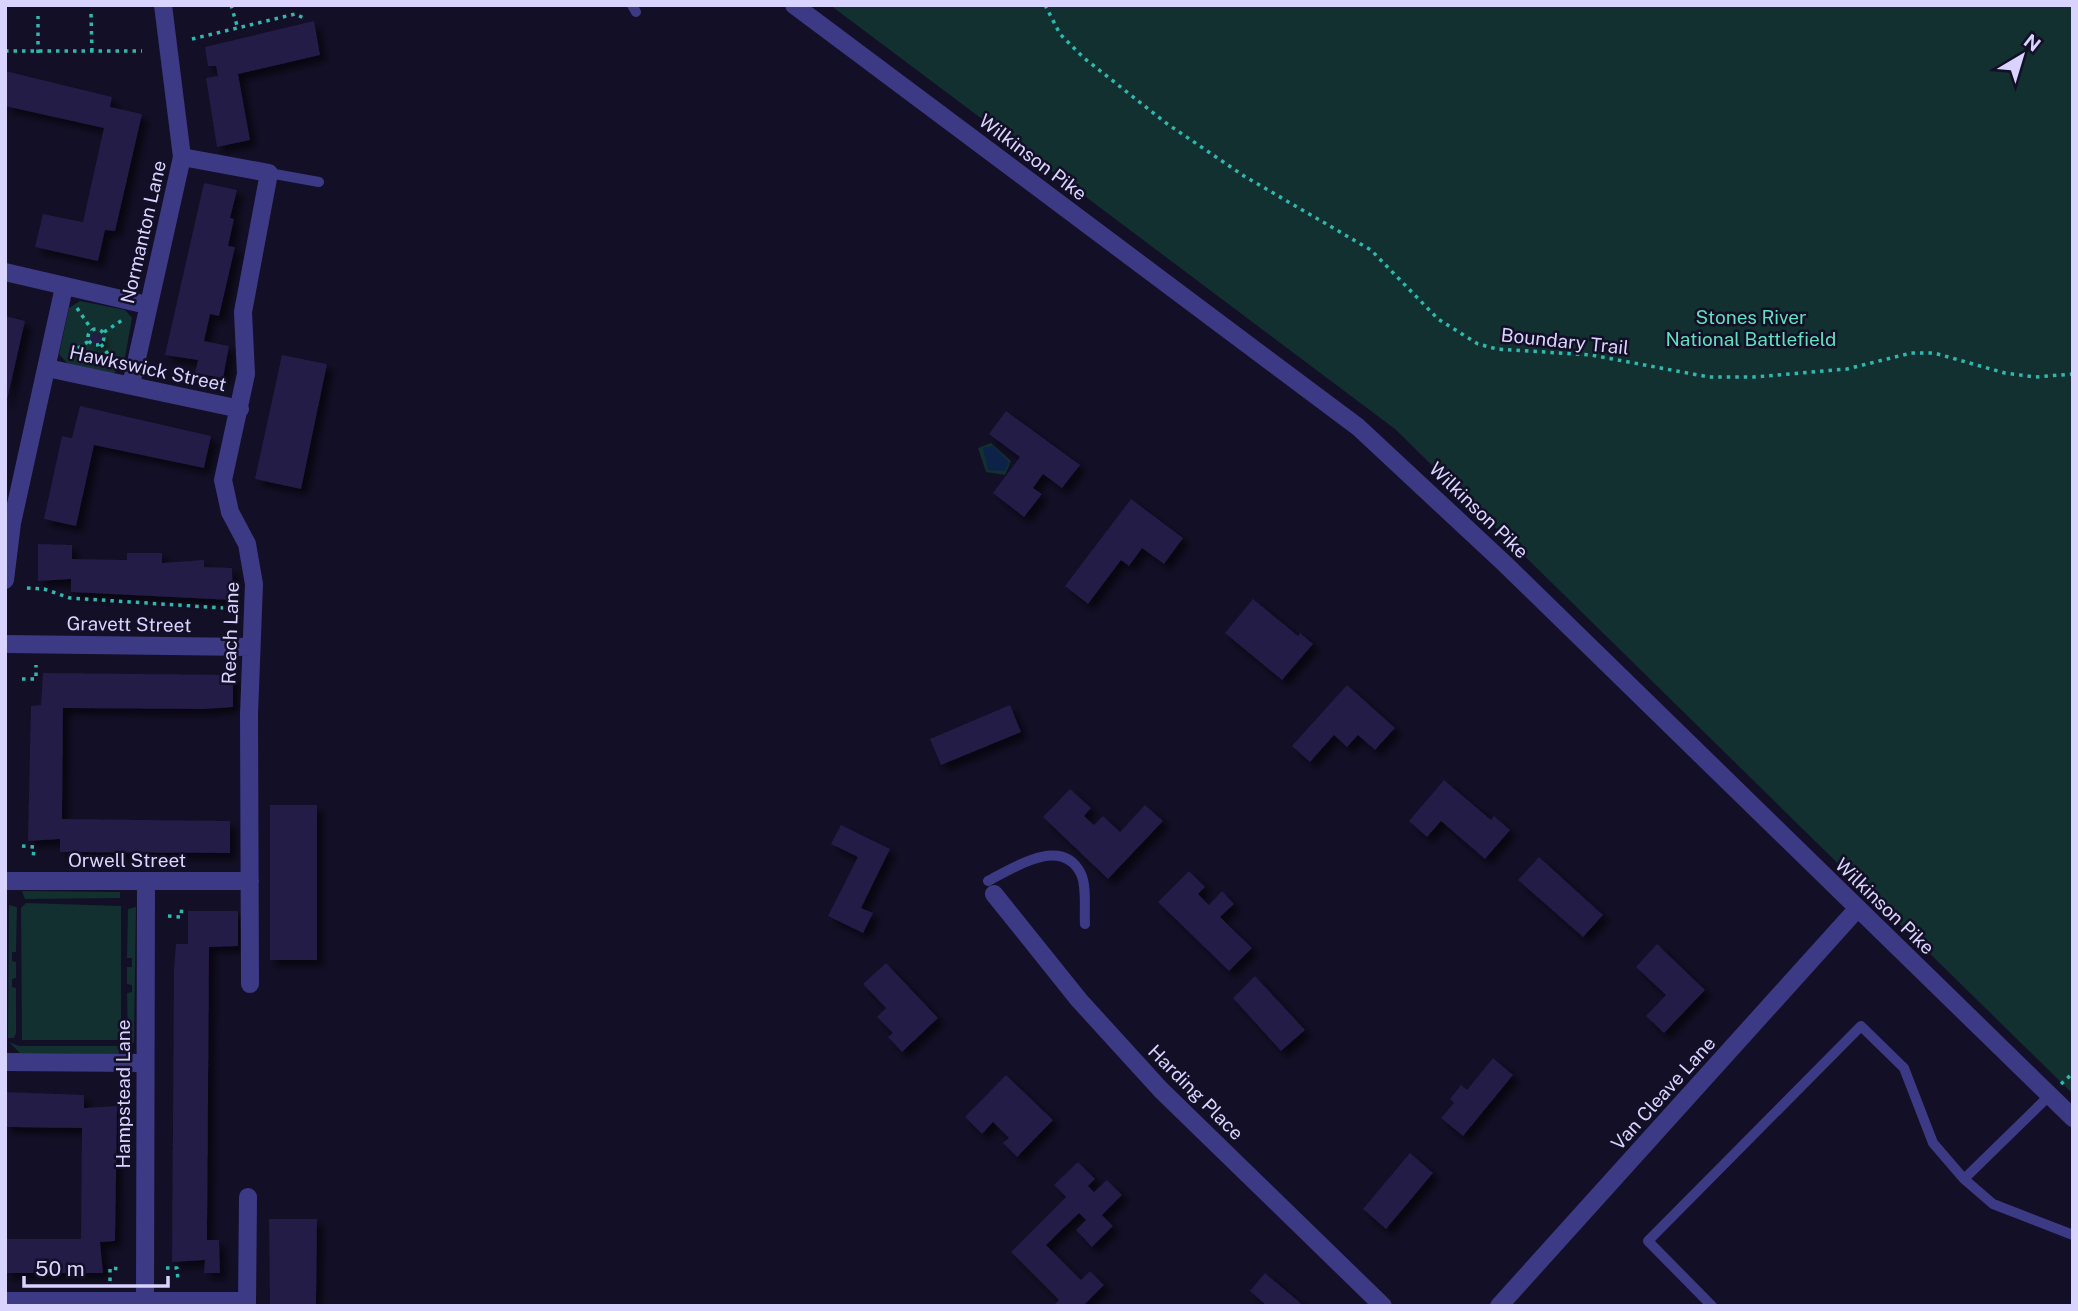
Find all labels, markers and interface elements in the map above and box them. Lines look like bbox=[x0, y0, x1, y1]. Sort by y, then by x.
north arrow bbox=[1987, 21, 2057, 91]
text: N bbox=[2020, 29, 2045, 56]
street label: Wilkinson Pike bbox=[975, 109, 1091, 205]
street label: Normanton Lane bbox=[116, 158, 170, 306]
park label: Stones River National Battlefield bbox=[1666, 306, 1836, 350]
street label: Boundary Trail bbox=[1500, 323, 1630, 359]
street label: Hawkswick Street bbox=[67, 341, 229, 395]
street label: Wilkinson Pike bbox=[1425, 457, 1533, 563]
street label: Reach Lane bbox=[217, 581, 243, 685]
street label: Gravett Street bbox=[66, 612, 192, 636]
street label: Orwell Street bbox=[68, 849, 186, 871]
street label: Wilkinson Pike bbox=[1831, 853, 1939, 959]
street label: Hampstead Lane bbox=[112, 1019, 134, 1169]
street label: Van Cleave Lane bbox=[1606, 1032, 1720, 1154]
street label: Harding Place bbox=[1144, 1040, 1248, 1144]
scale bar bbox=[24, 1244, 168, 1288]
text: 50 m bbox=[35, 1256, 85, 1281]

